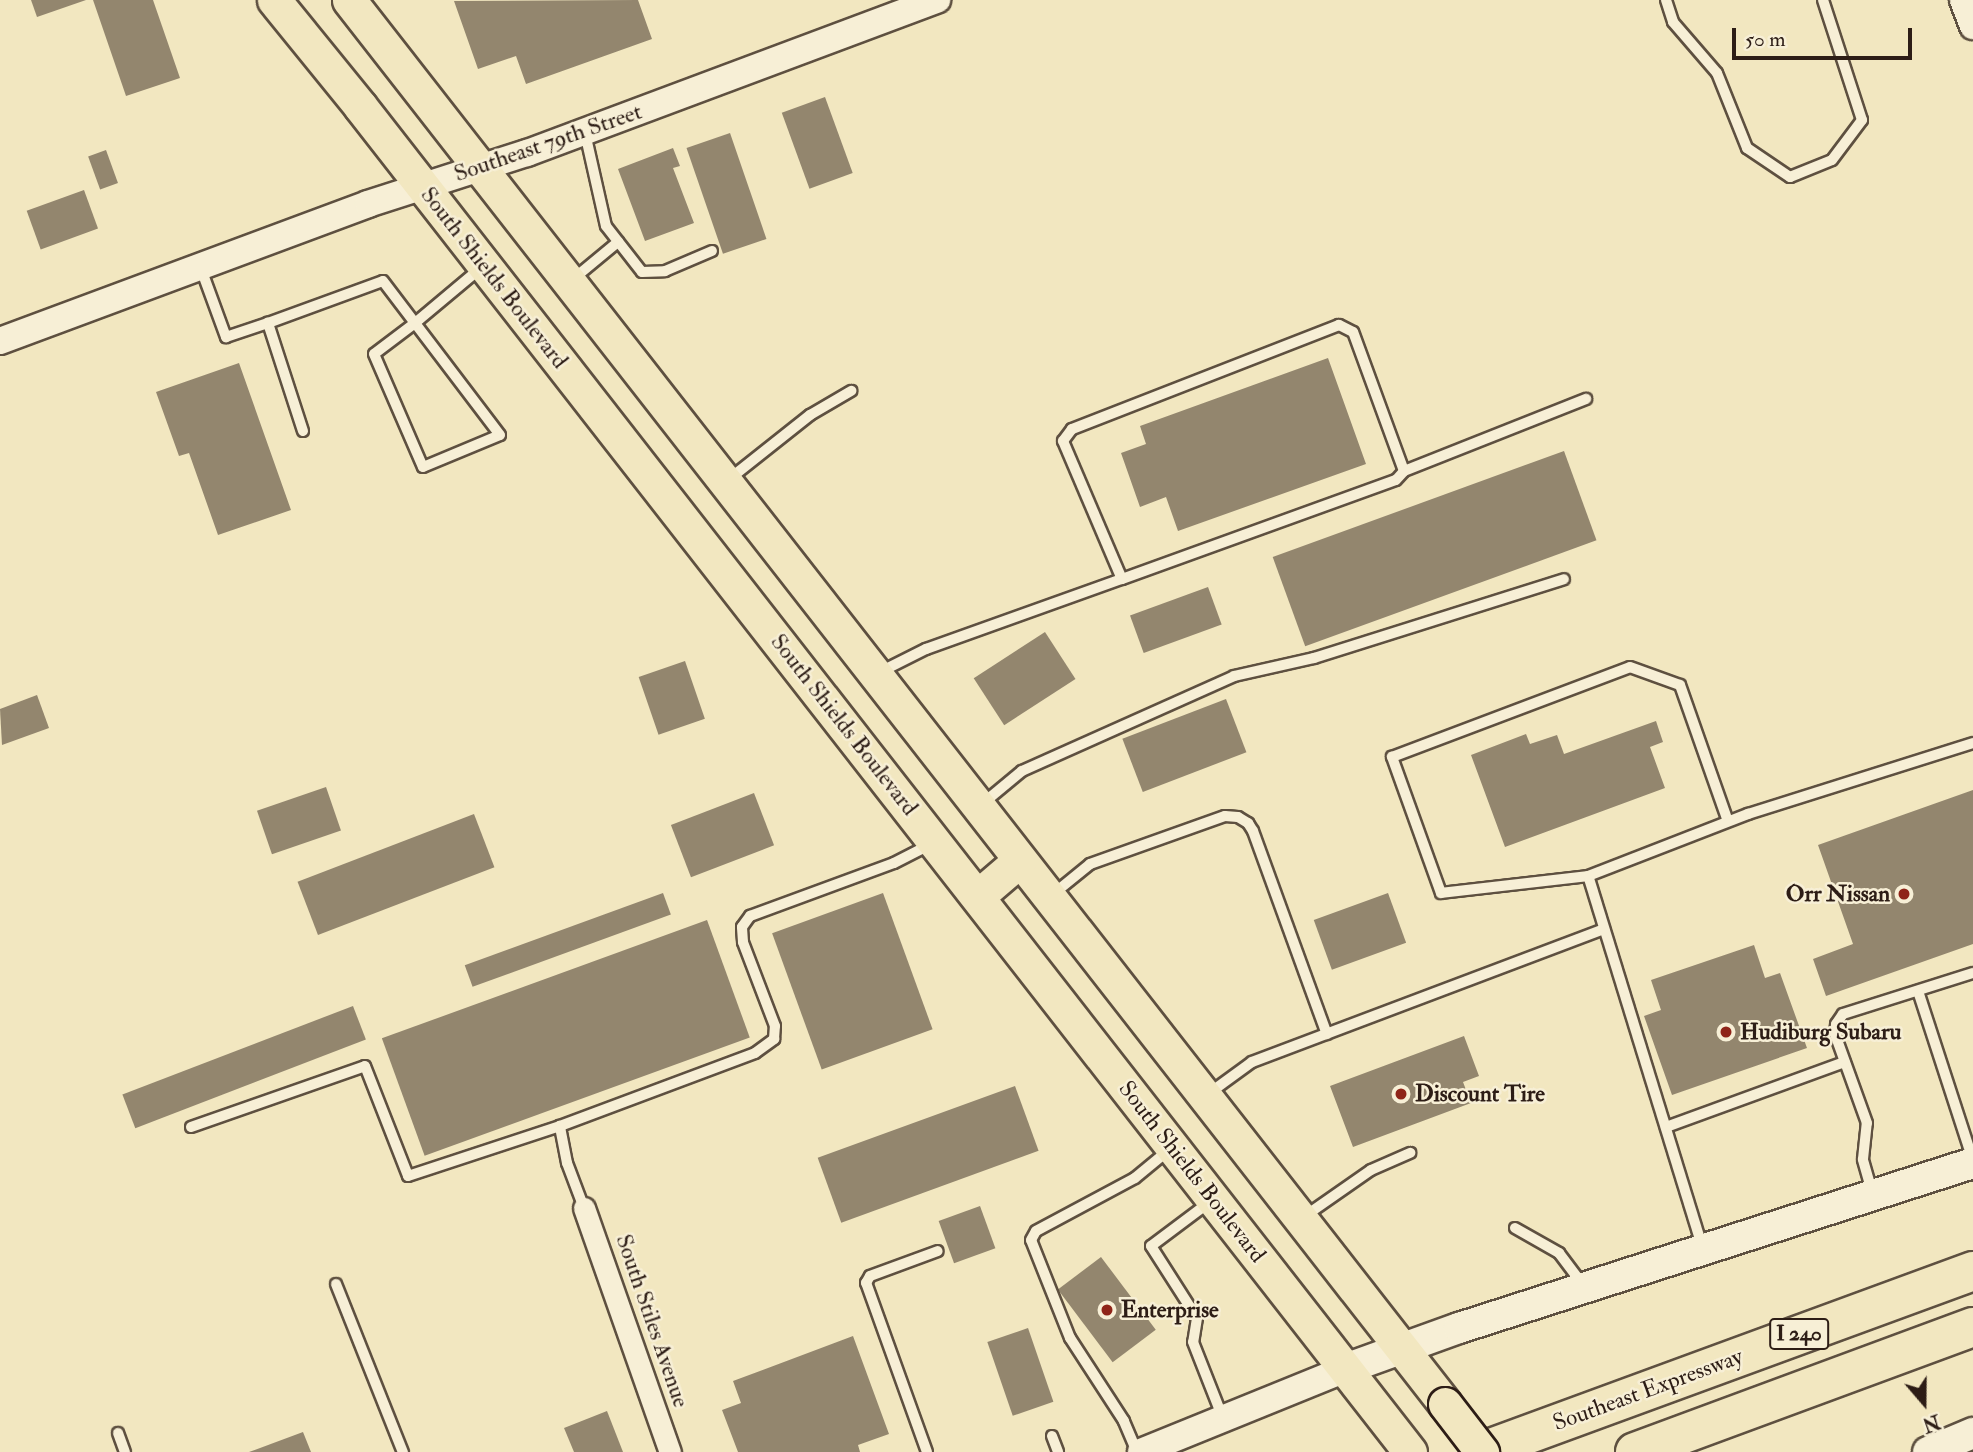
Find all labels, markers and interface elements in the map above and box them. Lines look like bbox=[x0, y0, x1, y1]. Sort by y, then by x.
scale bar bbox=[1735, 14, 1915, 58]
text: 50 m bbox=[1745, 26, 1786, 53]
street label: Southeast 79th Street bbox=[451, 98, 645, 188]
street label: South Shields Boulevard bbox=[415, 182, 573, 374]
street label: South Shields Boulevard bbox=[765, 629, 923, 821]
place label: Orr Nissan bbox=[1786, 880, 1890, 908]
marker: Orr Nissan bbox=[1896, 886, 1912, 902]
place label: Hudiburg Subaru bbox=[1740, 1018, 1901, 1046]
marker: Hudiburg Subaru bbox=[1718, 1024, 1734, 1040]
street label: South Shields Boulevard bbox=[1113, 1076, 1271, 1268]
place label: Discount Tire bbox=[1415, 1080, 1545, 1108]
marker: Discount Tire bbox=[1393, 1086, 1409, 1102]
street label: South Stiles Avenue bbox=[609, 1231, 695, 1411]
place label: Enterprise bbox=[1121, 1296, 1219, 1324]
marker: Enterprise bbox=[1099, 1302, 1115, 1318]
road number: I 240 bbox=[1768, 1316, 1830, 1352]
street label: Southeast Expressway bbox=[1549, 1343, 1747, 1437]
north arrow bbox=[1889, 1368, 1959, 1438]
text: N bbox=[1919, 1409, 1943, 1437]

